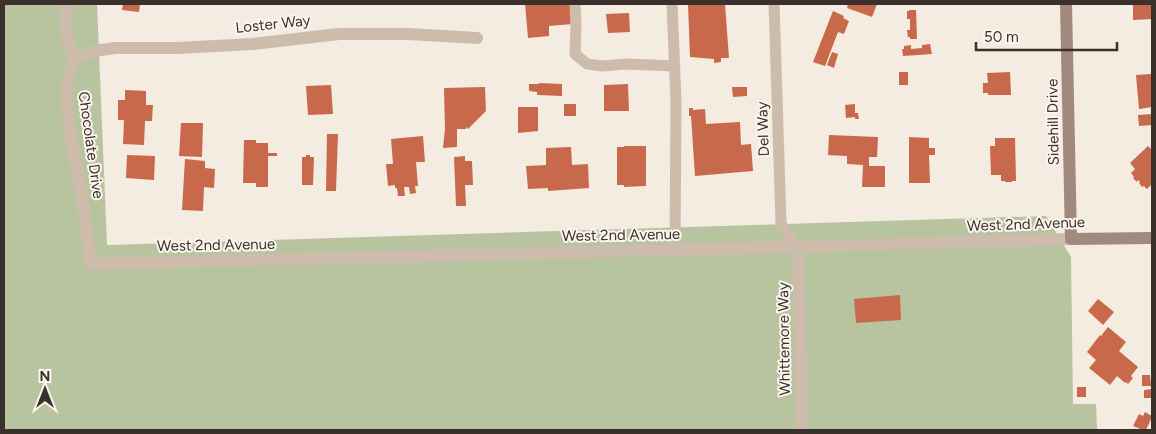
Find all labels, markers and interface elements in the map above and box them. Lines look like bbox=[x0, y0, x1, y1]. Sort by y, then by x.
street label: Loster Way bbox=[235, 11, 311, 37]
scale bar bbox=[976, 20, 1117, 52]
text: 50 m bbox=[984, 28, 1019, 46]
street label: Sidehill Drive bbox=[1043, 79, 1063, 165]
street label: Chocolate Drive bbox=[75, 90, 107, 200]
street label: Del Way bbox=[753, 101, 773, 157]
street label: West 2nd Avenue bbox=[967, 213, 1085, 235]
street label: West 2nd Avenue bbox=[562, 225, 680, 245]
street label: West 2nd Avenue bbox=[157, 235, 275, 255]
street label: Whittemore Way bbox=[774, 282, 794, 396]
north arrow bbox=[20, 364, 70, 414]
text: N bbox=[40, 368, 50, 385]

